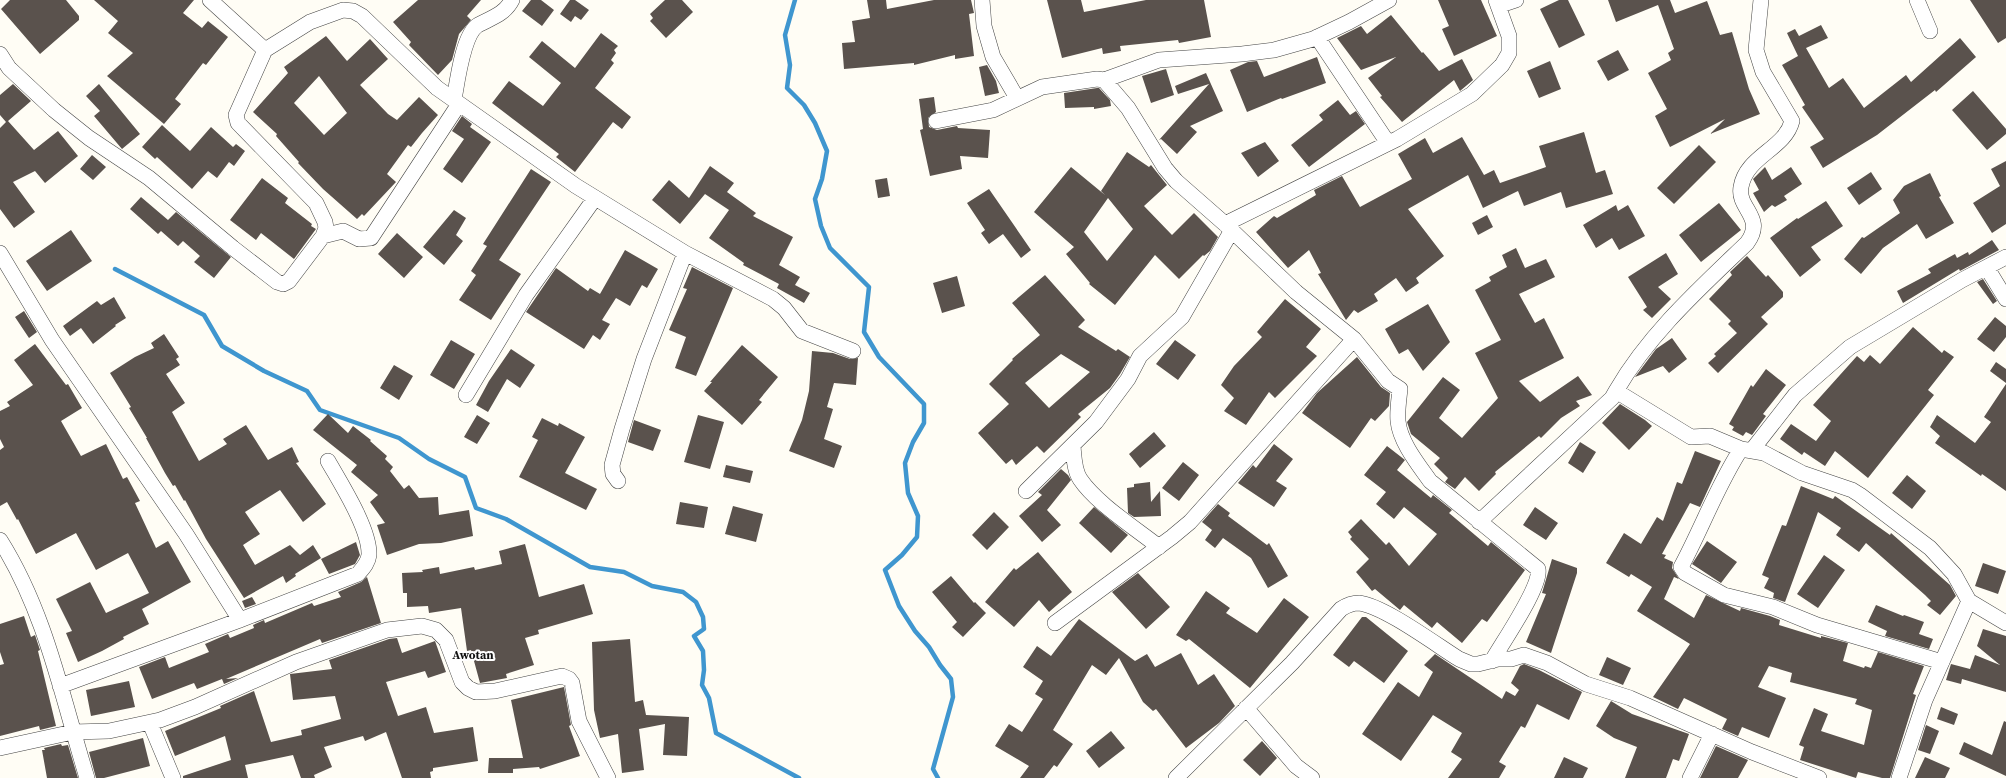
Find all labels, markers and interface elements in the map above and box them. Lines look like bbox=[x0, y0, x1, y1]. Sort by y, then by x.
district label: Awotan bbox=[452, 647, 494, 663]

